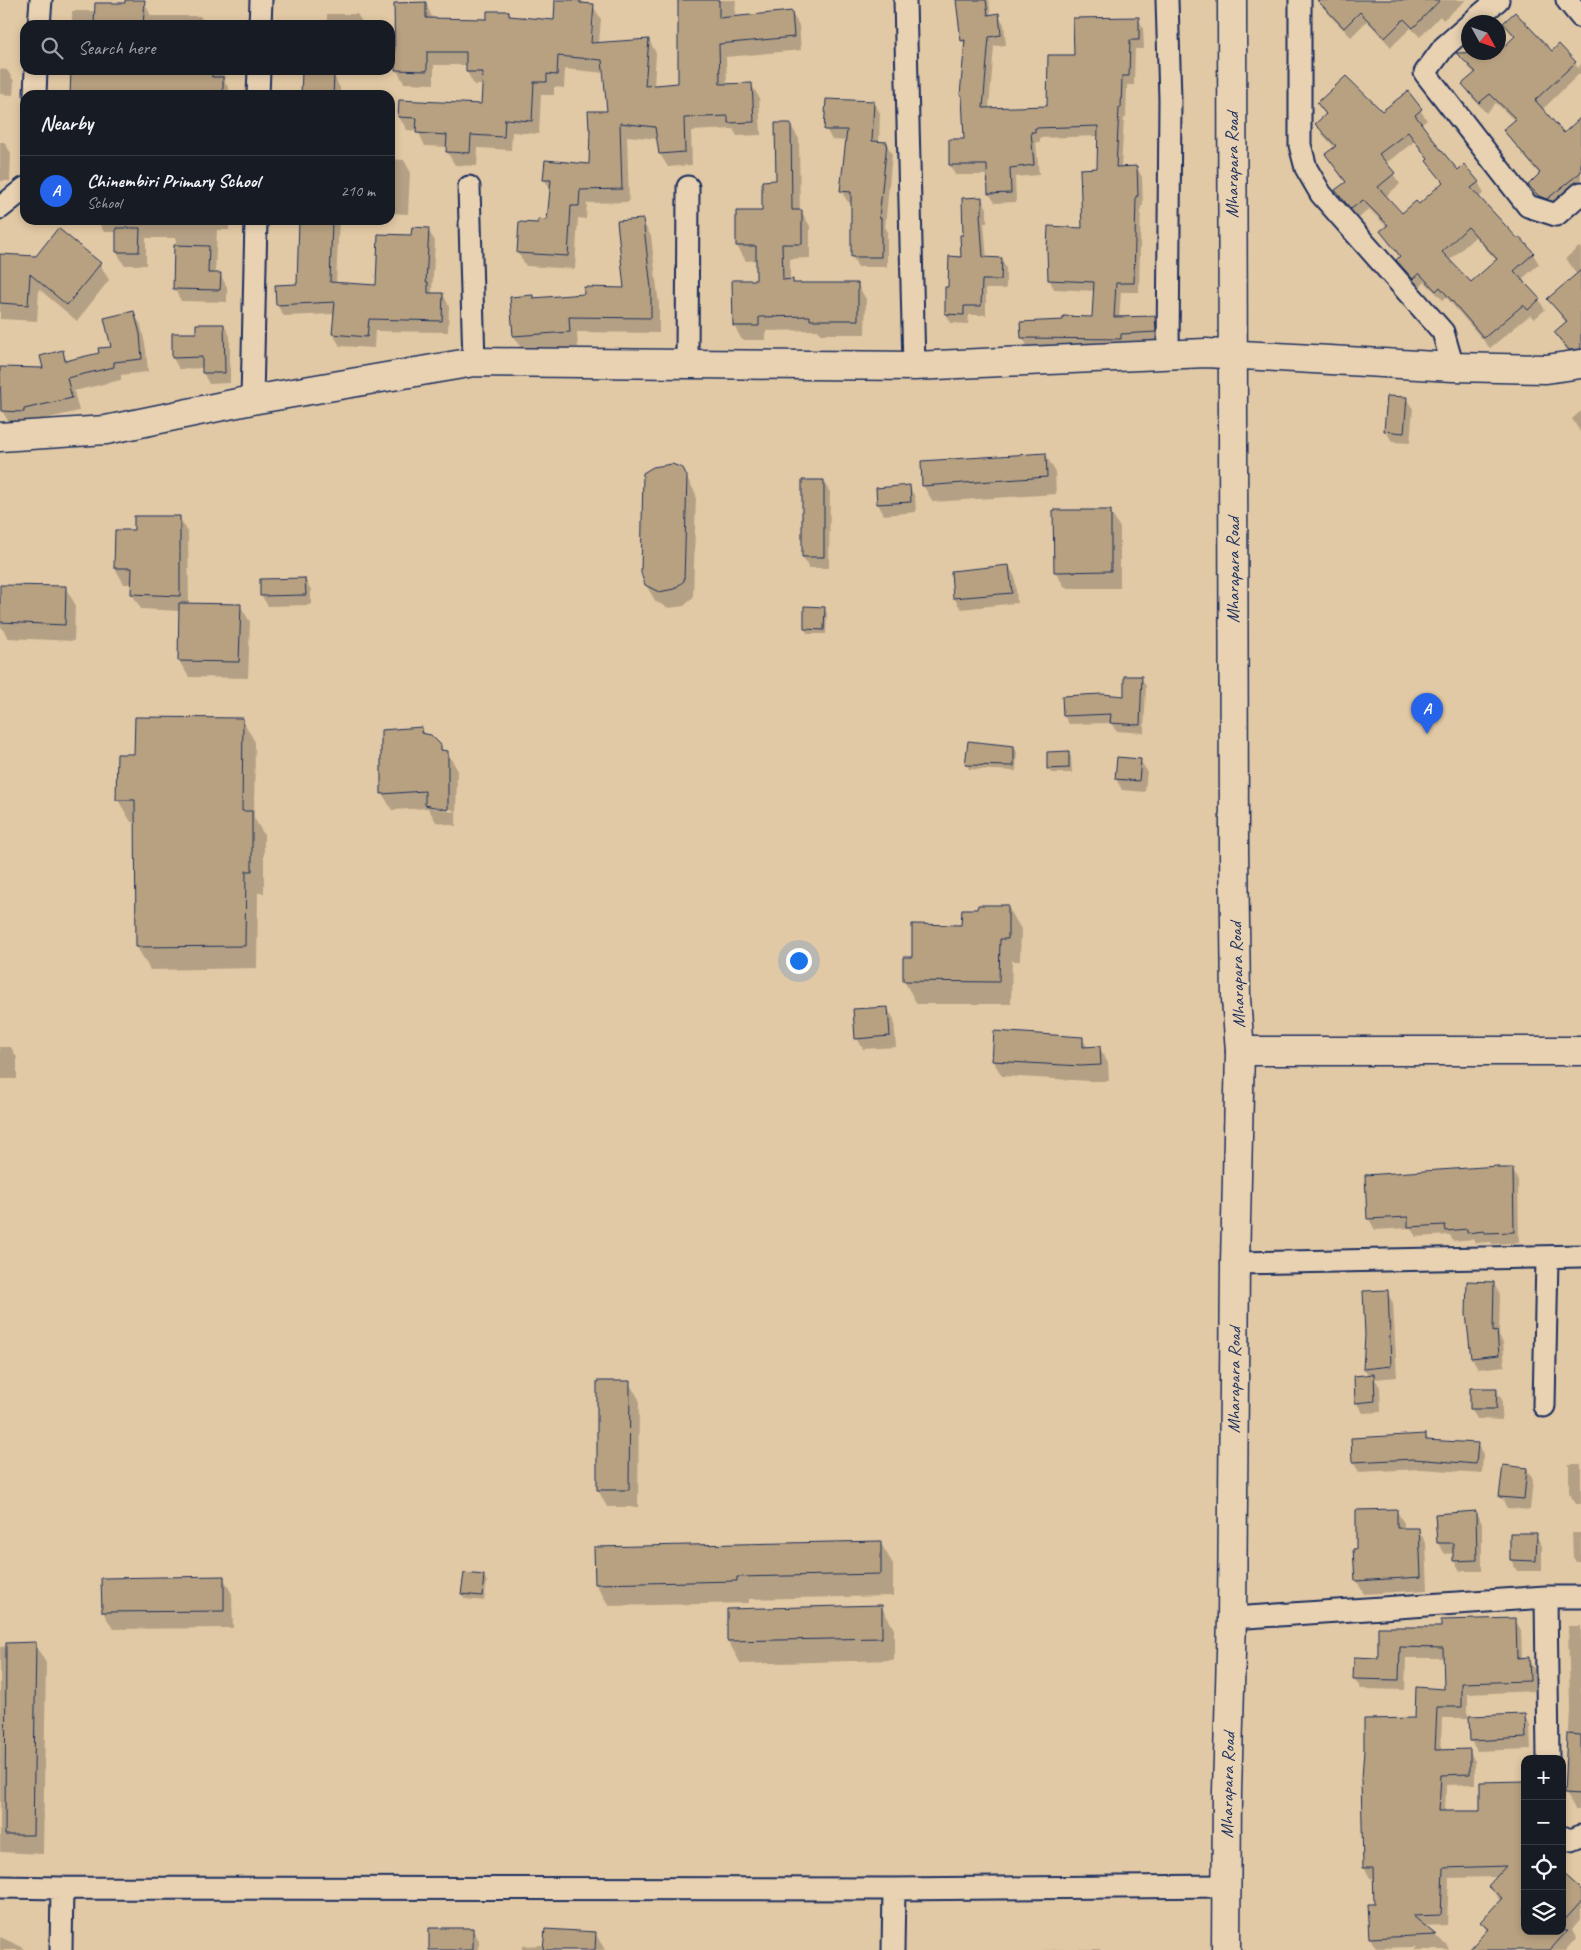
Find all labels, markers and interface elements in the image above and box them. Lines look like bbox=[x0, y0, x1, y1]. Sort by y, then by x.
north arrow bbox=[1461, 15, 1506, 60]
search box bbox=[20, 20, 395, 75]
icon: search bbox=[38, 34, 66, 62]
text: Search here bbox=[78, 36, 155, 60]
street label: Mharapara Road bbox=[1221, 109, 1243, 218]
text: Nearby bbox=[40, 110, 93, 136]
text: Chinembiri Primary School bbox=[87, 169, 260, 193]
text: A bbox=[52, 181, 60, 201]
text: 210 m bbox=[341, 181, 375, 201]
text: School bbox=[87, 193, 121, 213]
street label: Mharapara Road bbox=[1222, 514, 1244, 623]
pin: A bbox=[1411, 693, 1443, 734]
street label: Mharapara Road bbox=[1224, 919, 1250, 1028]
your location bbox=[786, 948, 812, 974]
street label: Mharapara Road bbox=[1223, 1324, 1245, 1433]
street label: Mharapara Road bbox=[1216, 1729, 1240, 1838]
map controls bbox=[1521, 1755, 1566, 1935]
button: + bbox=[1521, 1755, 1566, 1800]
button: − bbox=[1521, 1800, 1566, 1845]
button: locate bbox=[1521, 1845, 1566, 1890]
button: layers bbox=[1521, 1890, 1566, 1935]

